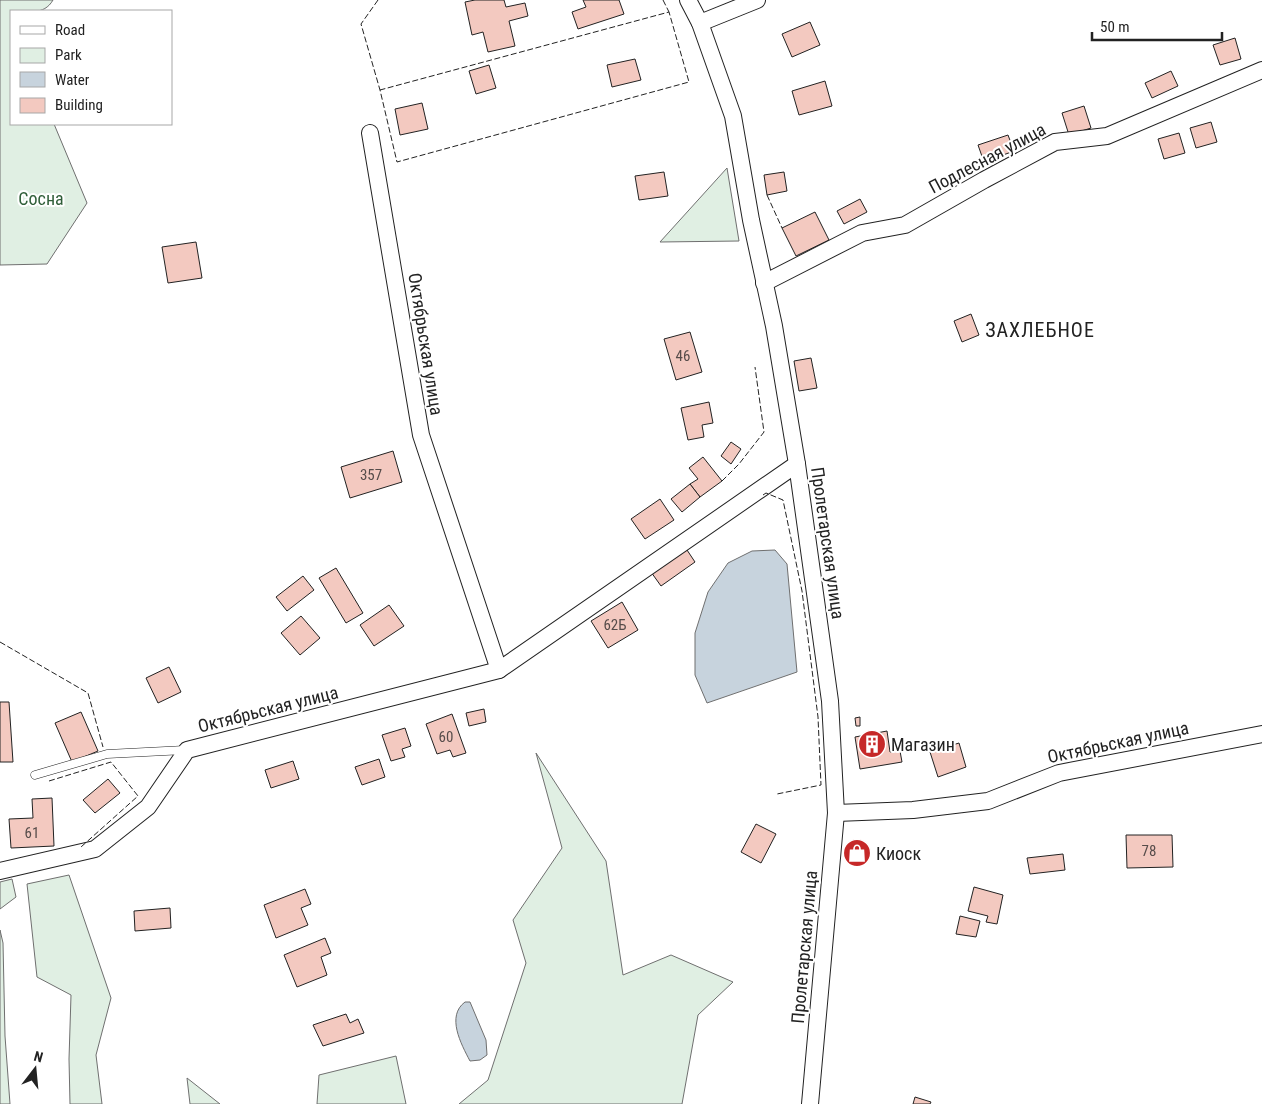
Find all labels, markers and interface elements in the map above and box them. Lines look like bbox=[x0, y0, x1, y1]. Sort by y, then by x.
legend bbox=[10, 10, 172, 125]
scale bar bbox=[1092, 10, 1222, 42]
text: 50 m bbox=[1100, 18, 1130, 36]
text: Road bbox=[55, 21, 85, 39]
text: Park bbox=[55, 46, 82, 64]
text: Water bbox=[55, 71, 90, 89]
text: Building bbox=[55, 96, 103, 114]
street label: Подлесная улица bbox=[925, 118, 1049, 198]
park label: Сосна bbox=[18, 188, 64, 209]
street label: Октябрьская улица bbox=[404, 271, 448, 417]
district label: ЗАХЛЕБНОЕ bbox=[985, 318, 1095, 342]
house number: 46 bbox=[676, 347, 690, 365]
house number: 357 bbox=[360, 466, 382, 484]
street label: Пролетарская улица bbox=[807, 466, 849, 620]
house number: 62Б bbox=[603, 616, 627, 634]
street label: Октябрьская улица bbox=[196, 681, 340, 737]
street label: Октябрьская улица bbox=[1045, 717, 1191, 767]
house number: 60 bbox=[439, 728, 453, 746]
building icon: Магазин bbox=[857, 729, 887, 759]
place label: Магазин bbox=[891, 734, 955, 755]
house number: 61 bbox=[25, 824, 39, 842]
shop icon: Киоск bbox=[842, 838, 872, 868]
house number: 78 bbox=[1142, 842, 1156, 860]
place label: Киоск bbox=[876, 843, 921, 864]
street label: Пролетарская улица bbox=[787, 870, 821, 1024]
north arrow bbox=[10, 1044, 60, 1094]
text: N bbox=[32, 1048, 45, 1065]

